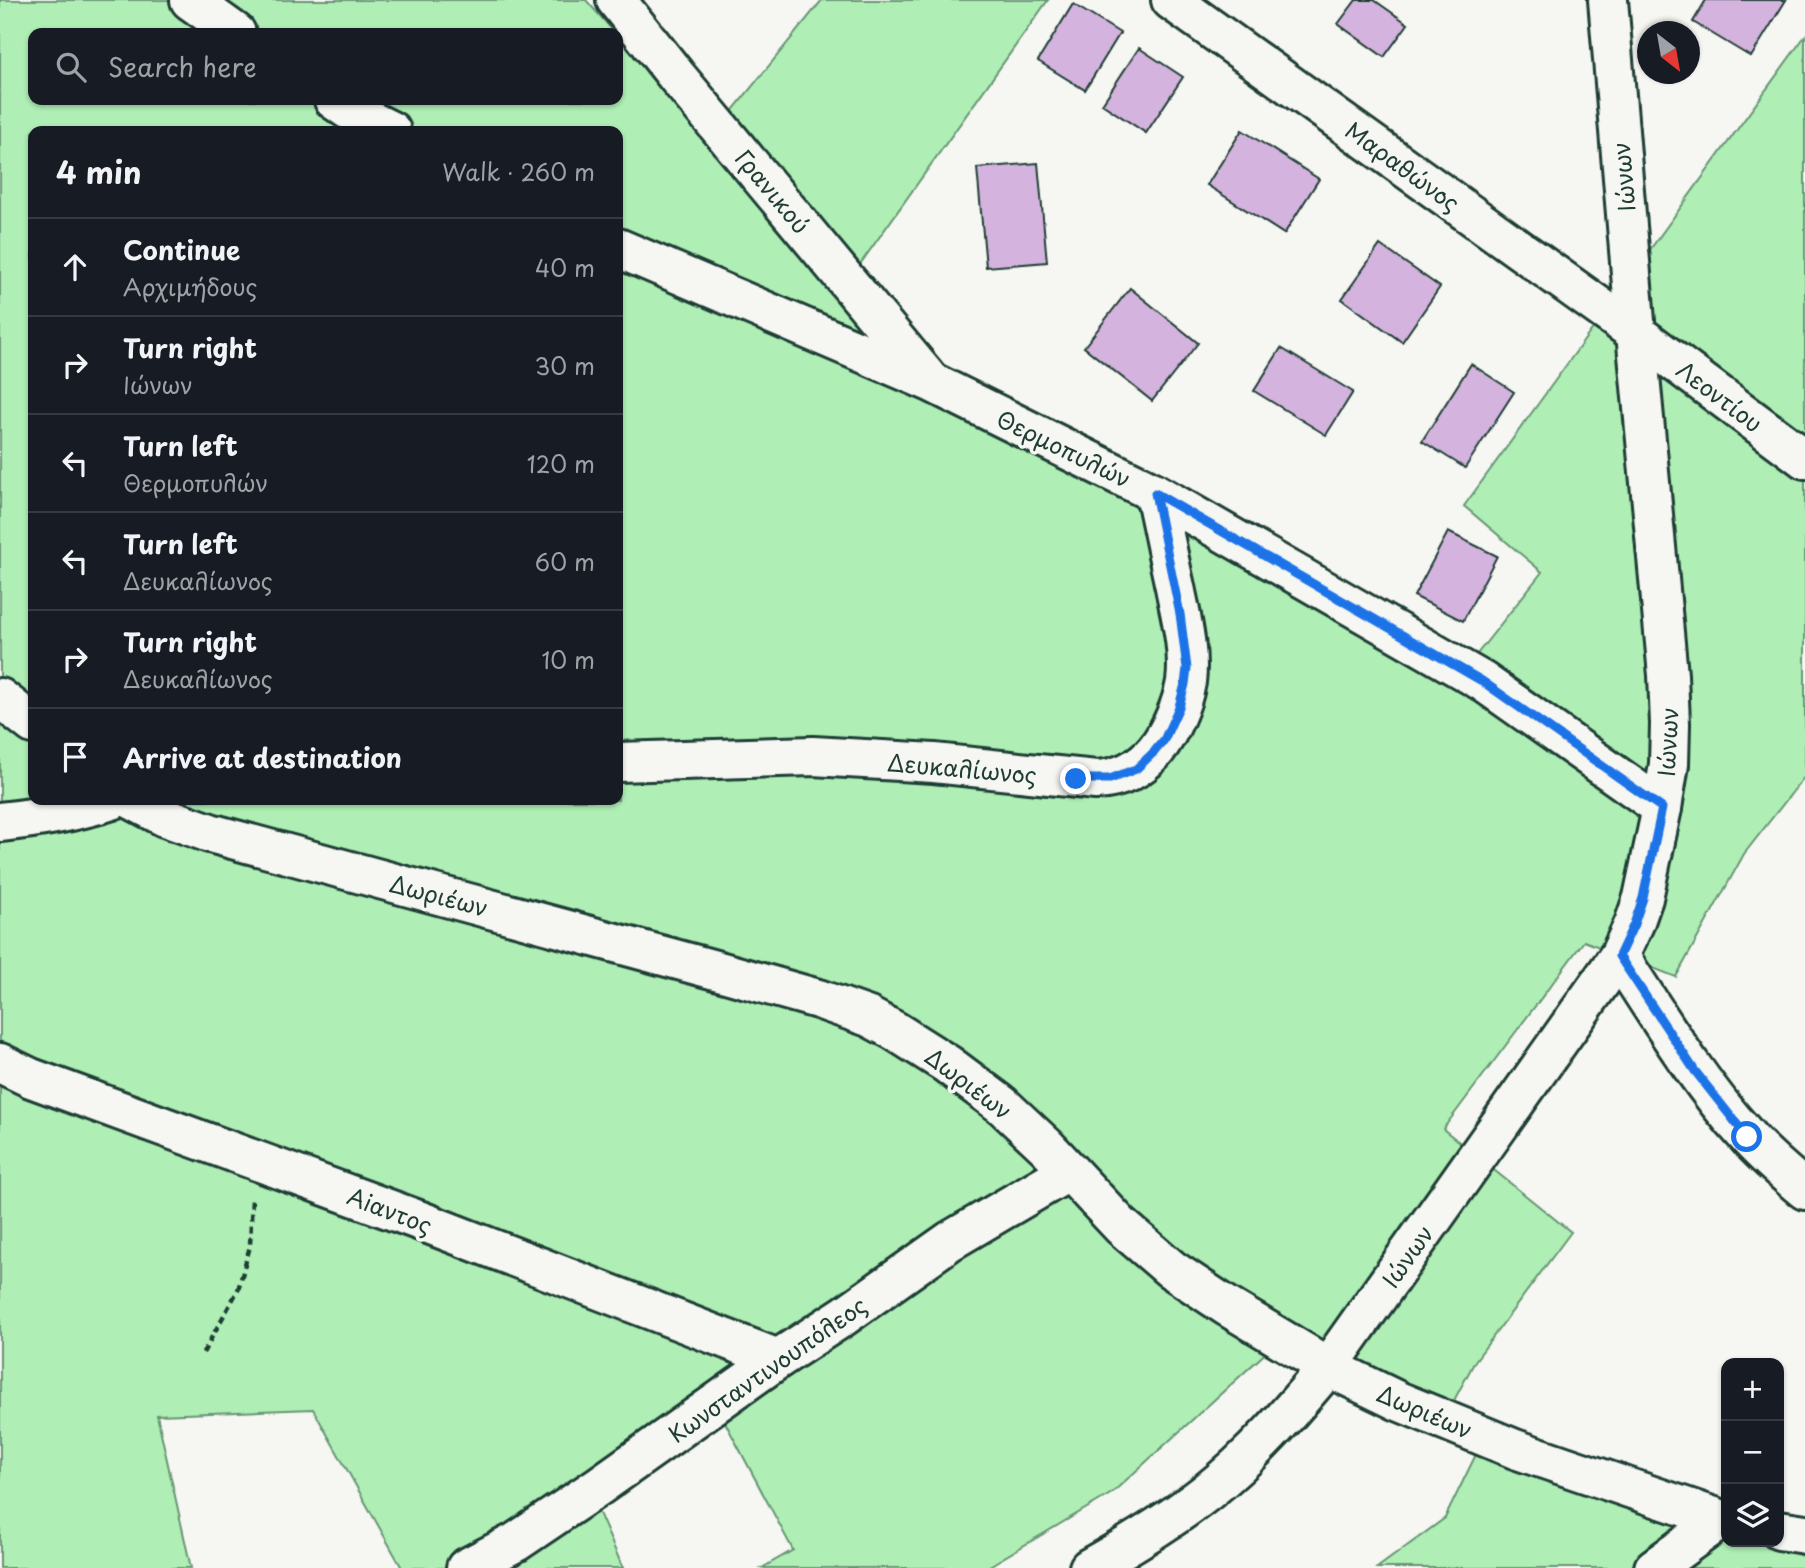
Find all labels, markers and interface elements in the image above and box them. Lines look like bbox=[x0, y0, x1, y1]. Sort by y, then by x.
north arrow bbox=[1637, 21, 1700, 84]
search box bbox=[28, 28, 623, 105]
text: Search here bbox=[108, 47, 257, 86]
icon: search bbox=[52, 48, 90, 86]
street label: Μαραθώνος bbox=[1339, 112, 1467, 220]
street label: Γρανικού bbox=[727, 141, 819, 241]
street label: Ιώνων bbox=[1603, 141, 1643, 213]
text: 4 min bbox=[56, 149, 142, 194]
text: Walk · 260 m bbox=[442, 154, 595, 189]
text: Continue bbox=[123, 230, 240, 269]
icon: ahead bbox=[56, 248, 94, 286]
text: 40 m bbox=[535, 250, 595, 285]
text: Αρχιμήδους bbox=[123, 269, 257, 304]
text: Turn right bbox=[123, 328, 257, 367]
icon: right bbox=[56, 346, 94, 384]
text: 30 m bbox=[534, 348, 595, 383]
street label: Λεοντίου bbox=[1670, 352, 1770, 440]
text: Ιώνων bbox=[123, 367, 193, 402]
street label: Θερμοπυλών bbox=[991, 400, 1137, 496]
text: Turn left bbox=[123, 426, 238, 465]
icon: left bbox=[56, 444, 94, 482]
text: 120 m bbox=[527, 446, 595, 481]
text: Θερμοπυλών bbox=[123, 465, 268, 500]
text: Turn left bbox=[123, 524, 238, 563]
icon: left bbox=[56, 542, 94, 580]
text: 60 m bbox=[535, 544, 595, 579]
text: Δευκαλίωνος bbox=[123, 563, 273, 598]
text: Turn right bbox=[123, 622, 257, 661]
icon: right bbox=[56, 640, 94, 678]
text: 10 m bbox=[541, 642, 595, 677]
text: Δευκαλίωνος bbox=[123, 661, 273, 696]
street label: Ιώνων bbox=[1648, 706, 1686, 778]
icon: arrive bbox=[56, 738, 94, 776]
text: Arrive at destination bbox=[123, 738, 402, 777]
street label: Δευκαλίωνος bbox=[886, 744, 1038, 792]
route end bbox=[1060, 763, 1091, 794]
street label: Δωριέων bbox=[386, 865, 492, 925]
street label: Δωριέων bbox=[918, 1039, 1020, 1127]
route start bbox=[1731, 1121, 1762, 1152]
street label: Aiαντος bbox=[343, 1178, 437, 1242]
street label: Ιώνων bbox=[1373, 1217, 1441, 1295]
street label: Κωνσταντινουπόλεος bbox=[661, 1287, 873, 1451]
map controls bbox=[1721, 1358, 1784, 1547]
button: + bbox=[1721, 1358, 1784, 1421]
street label: Δωριέων bbox=[1372, 1375, 1478, 1447]
button: − bbox=[1721, 1421, 1784, 1484]
button: layers bbox=[1721, 1484, 1784, 1547]

